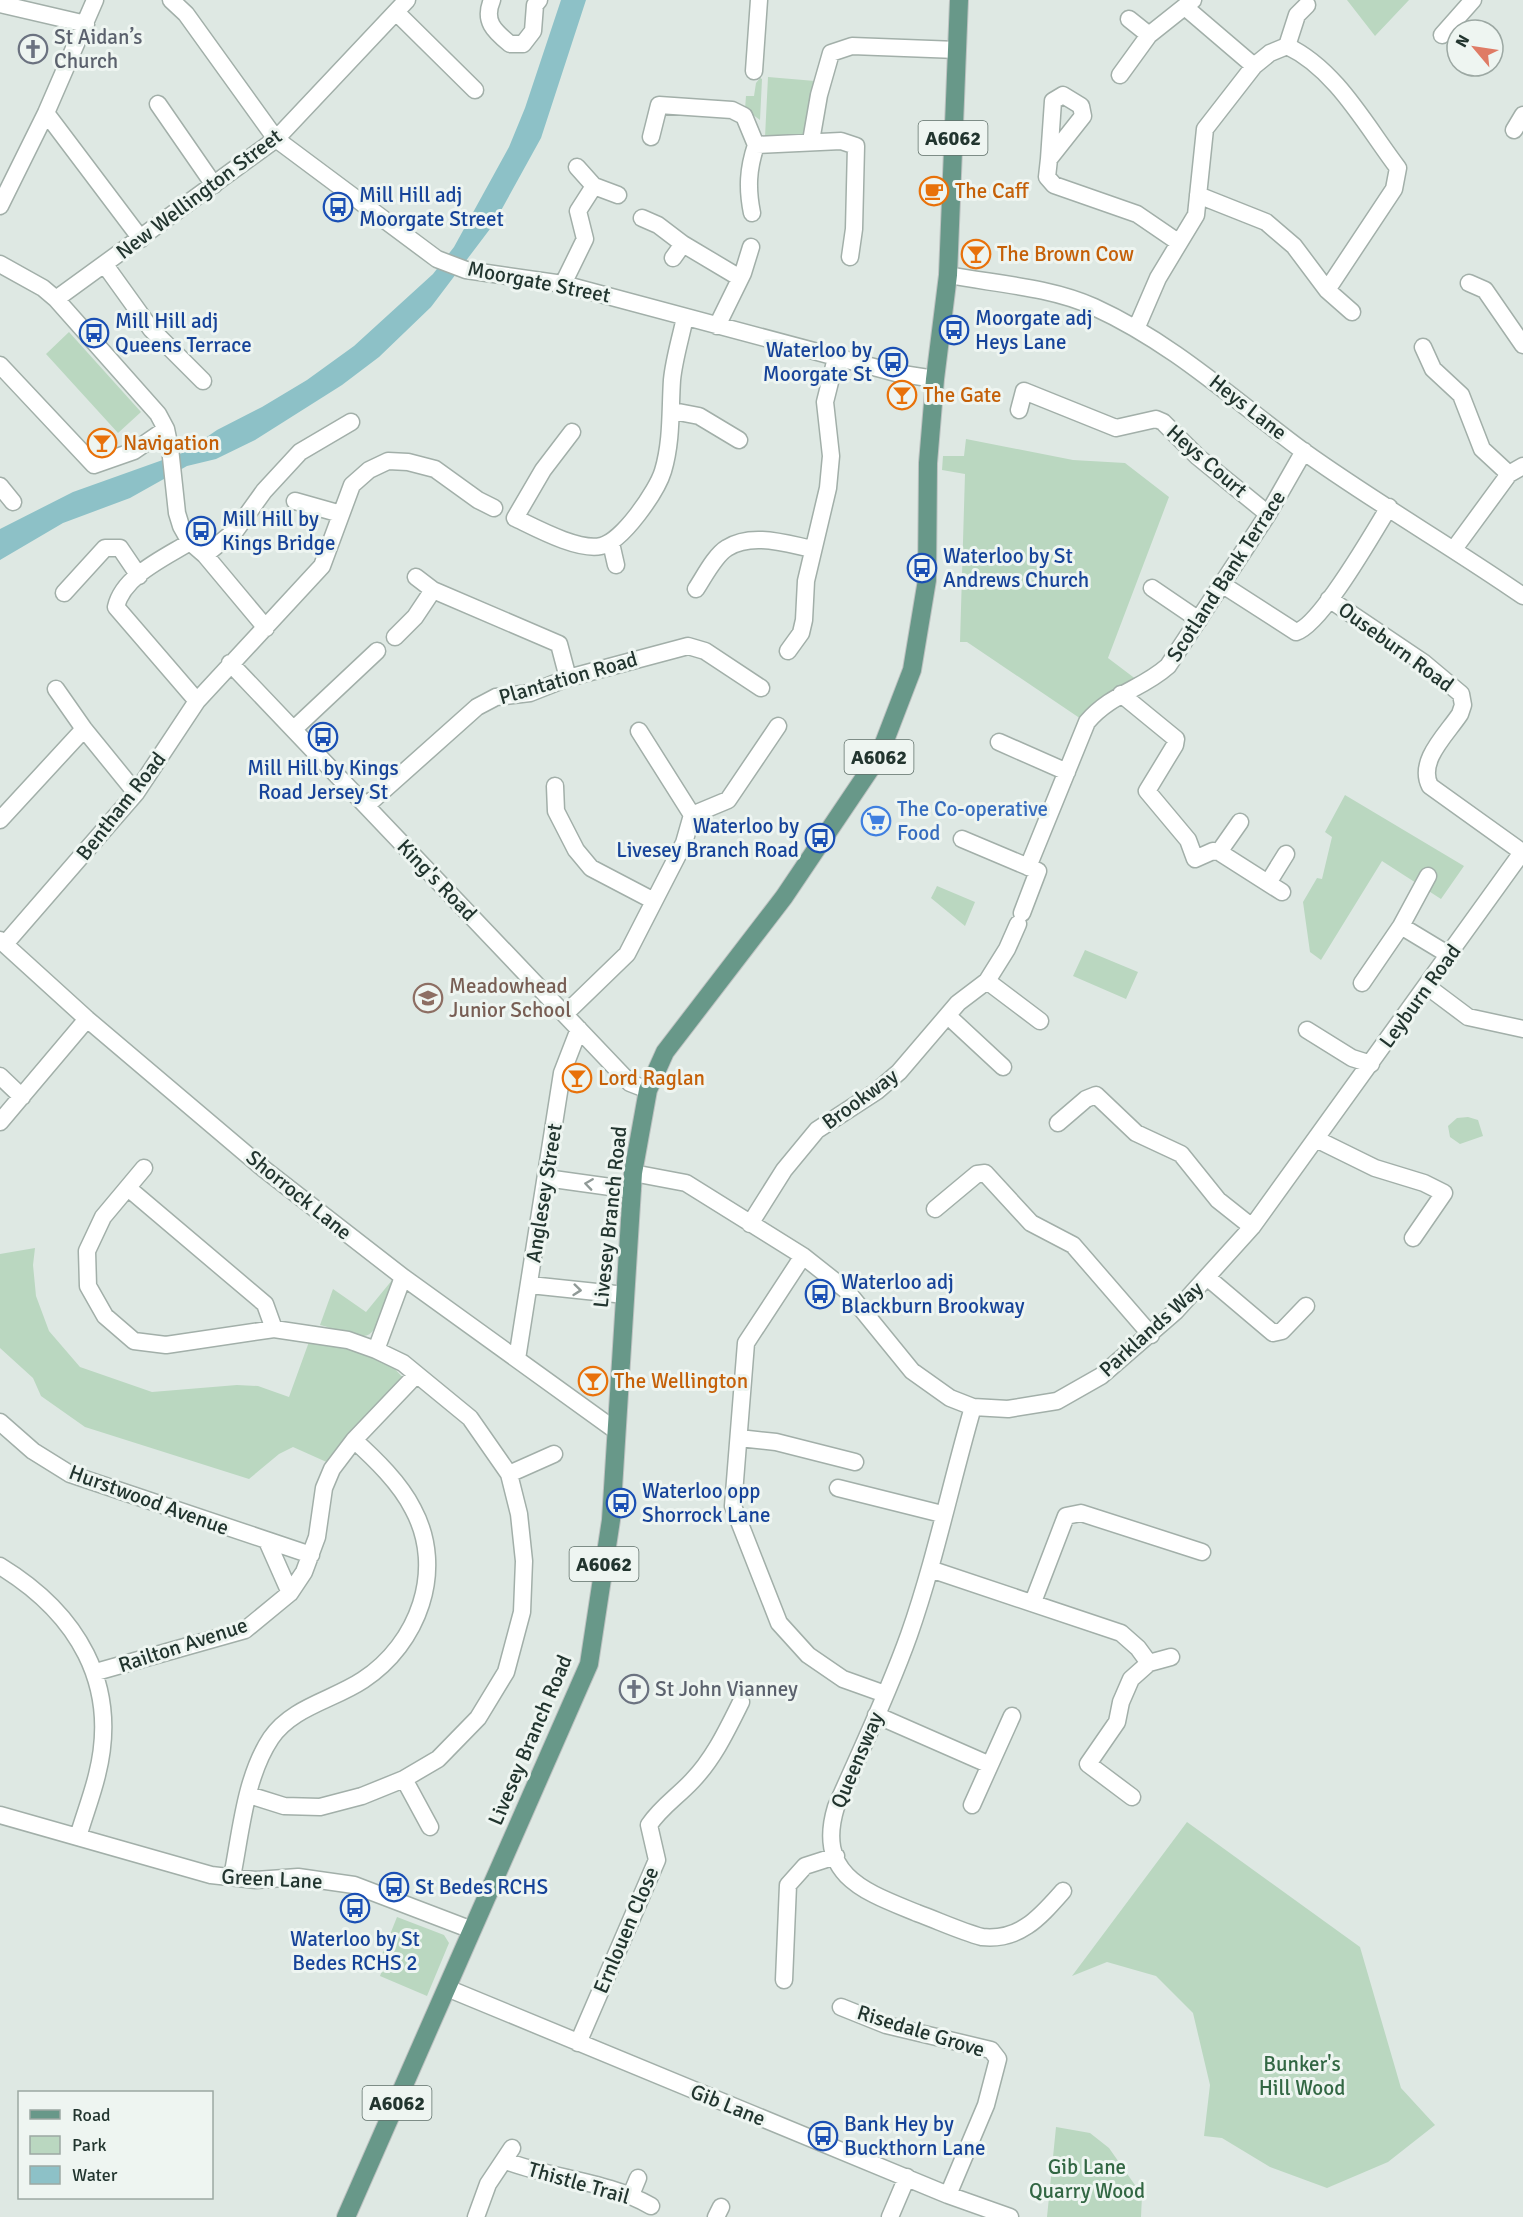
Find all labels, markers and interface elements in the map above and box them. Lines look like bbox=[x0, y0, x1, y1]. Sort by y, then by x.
north arrow bbox=[1445, 18, 1505, 78]
place label: St Aidan’s Church bbox=[54, 24, 142, 74]
text: N bbox=[1451, 31, 1474, 51]
church icon: St Aidan’s Church bbox=[17, 33, 49, 65]
road number: A6062 bbox=[918, 121, 988, 155]
street label: New Wellington Street bbox=[111, 123, 287, 265]
cafe icon: The Caff bbox=[918, 175, 950, 207]
place label: The Caff bbox=[955, 178, 1030, 204]
place label: Mill Hill adj Moorgate Street bbox=[359, 182, 504, 232]
bus stop icon: Mill Hill adj Moorgate Street bbox=[322, 191, 354, 223]
bar icon: The Brown Cow bbox=[960, 238, 992, 270]
place label: The Brown Cow bbox=[997, 241, 1134, 267]
street label: Moorgate Street bbox=[465, 255, 613, 309]
place label: Moorgate adj Heys Lane bbox=[975, 305, 1093, 355]
place label: Mill Hill adj Queens Terrace bbox=[115, 308, 252, 358]
bus stop icon: Moorgate adj Heys Lane bbox=[938, 314, 970, 346]
bus stop icon: Mill Hill adj Queens Terrace bbox=[78, 317, 110, 349]
place label: Waterloo by Moorgate St bbox=[763, 337, 872, 387]
bus stop icon: Waterloo by Moorgate St bbox=[877, 346, 909, 378]
street label: Heys Lane bbox=[1204, 369, 1292, 445]
bar icon: The Gate bbox=[886, 379, 918, 411]
place label: The Gate bbox=[923, 382, 1002, 408]
street label: Heys Court bbox=[1161, 419, 1253, 503]
bar icon: Navigation bbox=[86, 427, 118, 459]
place label: Navigation bbox=[123, 430, 220, 456]
street label: Scotland Bank Terrace bbox=[1161, 486, 1291, 666]
place label: Mill Hill by Kings Bridge bbox=[222, 506, 335, 556]
bus stop icon: Mill Hill by Kings Bridge bbox=[185, 515, 217, 547]
place label: Waterloo by St Andrews Church bbox=[943, 543, 1089, 593]
bus stop icon: Waterloo by St Andrews Church bbox=[906, 552, 938, 584]
street label: Ouseburn Road bbox=[1333, 596, 1459, 698]
street label: Plantation Road bbox=[496, 646, 640, 710]
bus stop icon: Mill Hill by Kings Road Jersey St bbox=[307, 721, 339, 753]
road number: A6062 bbox=[844, 740, 914, 774]
street label: Bentham Road bbox=[71, 747, 171, 865]
place label: Mill Hill by Kings Road Jersey St bbox=[247, 755, 399, 805]
place label: The Co-operative Food bbox=[897, 796, 1048, 846]
supermarket icon: The Co-operative Food bbox=[860, 805, 892, 837]
place label: Waterloo by Livesey Branch Road bbox=[616, 813, 799, 863]
bus stop icon: Waterloo by Livesey Branch Road bbox=[804, 822, 836, 854]
street label: King's Road bbox=[392, 834, 482, 926]
street label: Leyburn Road bbox=[1374, 939, 1466, 1053]
place label: Meadowhead Junior School bbox=[449, 973, 571, 1023]
school or university icon: Meadowhead Junior School bbox=[412, 982, 444, 1014]
bar icon: Lord Raglan bbox=[561, 1062, 593, 1094]
street label: Brookway bbox=[817, 1063, 903, 1135]
place label: Lord Raglan bbox=[598, 1065, 705, 1091]
street label: Anglesey Street bbox=[520, 1122, 568, 1264]
street label: Livesey Branch Road bbox=[588, 1125, 632, 1309]
street label: Shorrock Lane bbox=[241, 1144, 357, 1246]
one-way arrow bbox=[584, 1179, 593, 1191]
place label: Waterloo adj Blackburn Brookway bbox=[841, 1269, 1025, 1319]
street label: Parklands Way bbox=[1094, 1276, 1208, 1382]
bus stop icon: Waterloo adj Blackburn Brookway bbox=[804, 1278, 836, 1310]
one-way arrow bbox=[573, 1283, 582, 1296]
bar icon: The Wellington bbox=[577, 1365, 609, 1397]
place label: The Wellington bbox=[614, 1368, 748, 1394]
street label: Hurstwood Avenue bbox=[66, 1459, 232, 1541]
place label: Waterloo opp Shorrock Lane bbox=[642, 1478, 770, 1528]
bus stop icon: Waterloo opp Shorrock Lane bbox=[605, 1487, 637, 1519]
road number: A6062 bbox=[570, 1547, 638, 1581]
street label: Railton Avenue bbox=[115, 1612, 251, 1678]
street label: Livesey Branch Road bbox=[482, 1651, 578, 1829]
church icon: St John Vianney bbox=[618, 1673, 650, 1705]
place label: St John Vianney bbox=[655, 1676, 798, 1702]
street label: Queensway bbox=[825, 1708, 889, 1812]
street label: Green Lane bbox=[221, 1863, 323, 1895]
street label: Ernlouen Close bbox=[588, 1863, 664, 1997]
bus stop icon: St Bedes RCHS bbox=[378, 1871, 410, 1903]
place label: St Bedes RCHS bbox=[415, 1874, 548, 1900]
bus stop icon: Waterloo by St Bedes RCHS 2 bbox=[339, 1892, 371, 1924]
place label: Waterloo by St Bedes RCHS 2 bbox=[290, 1926, 420, 1976]
street label: Risedale Grove bbox=[854, 1999, 988, 2063]
park label: Bunker's Hill Wood bbox=[1259, 2051, 1345, 2101]
street label: Gib Lane bbox=[687, 2078, 769, 2132]
road number: A6062 bbox=[362, 2086, 432, 2120]
legend bbox=[18, 2091, 213, 2199]
text: Road bbox=[72, 2104, 111, 2126]
place label: Bank Hey by Buckthorn Lane bbox=[844, 2111, 985, 2161]
bus stop icon: Bank Hey by Buckthorn Lane bbox=[807, 2120, 839, 2152]
text: Park bbox=[72, 2134, 107, 2156]
park label: Gib Lane Quarry Wood bbox=[1029, 2154, 1145, 2204]
street label: Thistle Trail bbox=[525, 2156, 633, 2210]
text: Water bbox=[72, 2164, 118, 2186]

